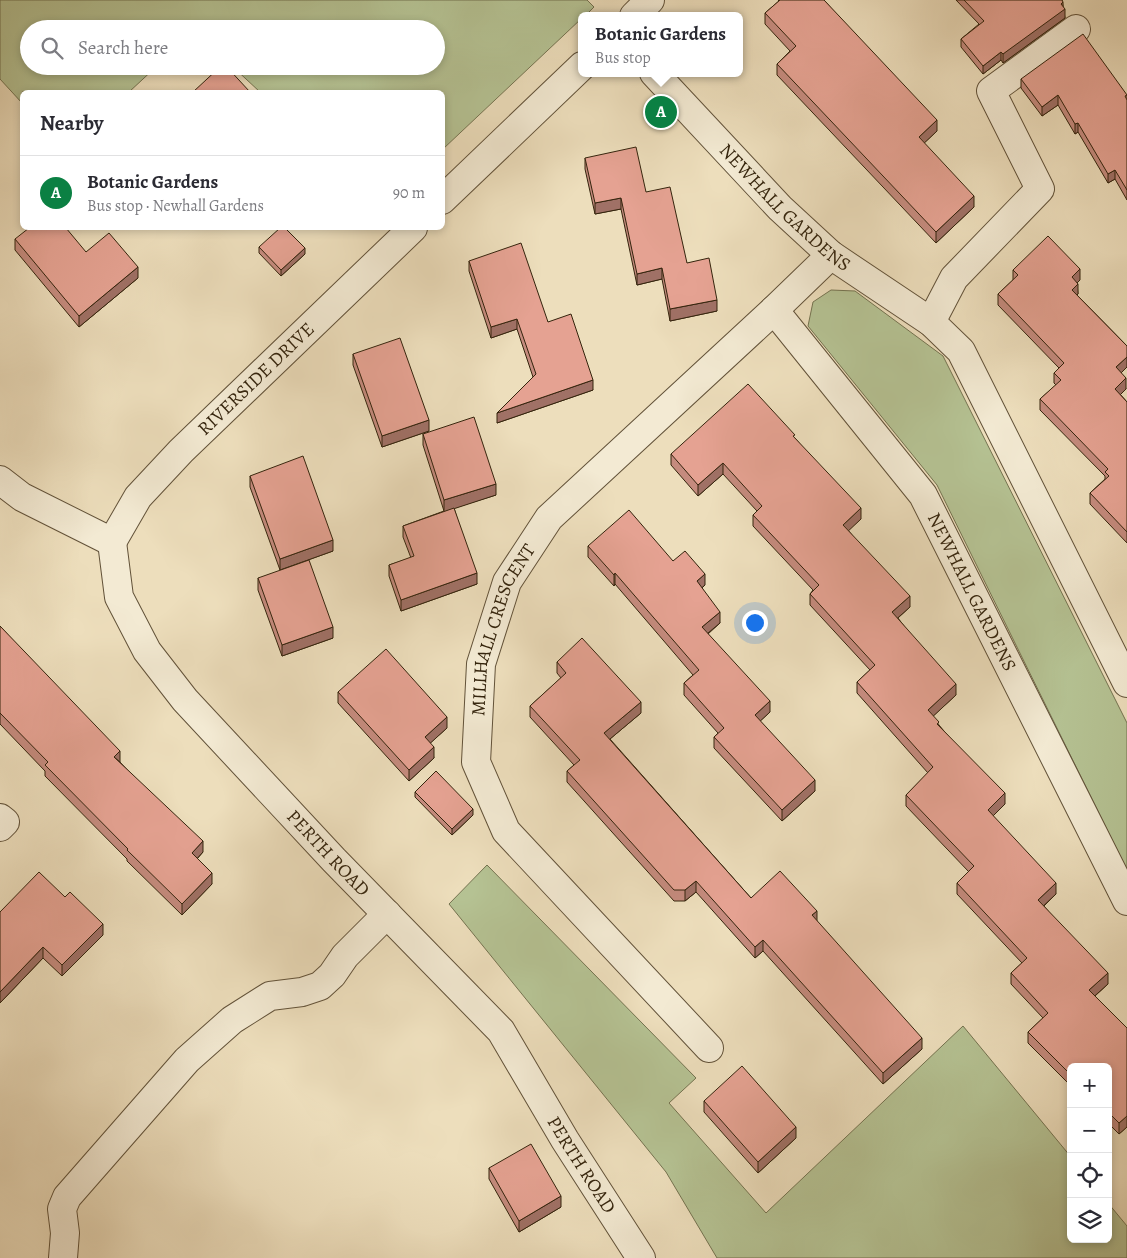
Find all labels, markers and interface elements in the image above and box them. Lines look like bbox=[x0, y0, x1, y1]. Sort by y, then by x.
popup bbox=[578, 12, 743, 77]
search box bbox=[20, 20, 445, 75]
text: Botanic Gardens bbox=[595, 21, 726, 47]
icon: search bbox=[38, 34, 66, 62]
text: Search here bbox=[78, 35, 168, 61]
text: Bus stop bbox=[595, 47, 651, 69]
pin: A bbox=[645, 93, 677, 131]
text: Nearby bbox=[40, 109, 103, 137]
street label: NEWHALL GARDENS bbox=[713, 138, 856, 278]
text: Botanic Gardens bbox=[87, 169, 218, 195]
text: A bbox=[51, 182, 61, 204]
text: 90 m bbox=[393, 182, 425, 204]
text: Bus stop · Newhall Gardens bbox=[87, 195, 264, 217]
street label: RIVERSIDE DRIVE bbox=[192, 317, 320, 441]
street label: NEWHALL GARDENS bbox=[921, 508, 1022, 676]
street label: MILLHALL CRESCENT bbox=[465, 538, 542, 717]
your location bbox=[742, 610, 768, 636]
street label: PERTH ROAD bbox=[281, 804, 376, 902]
map controls bbox=[1067, 1063, 1112, 1243]
button: + bbox=[1067, 1063, 1112, 1108]
button: − bbox=[1067, 1108, 1112, 1153]
street label: PERTH ROAD bbox=[541, 1111, 622, 1218]
button: locate bbox=[1067, 1153, 1112, 1198]
button: layers bbox=[1067, 1198, 1112, 1243]

